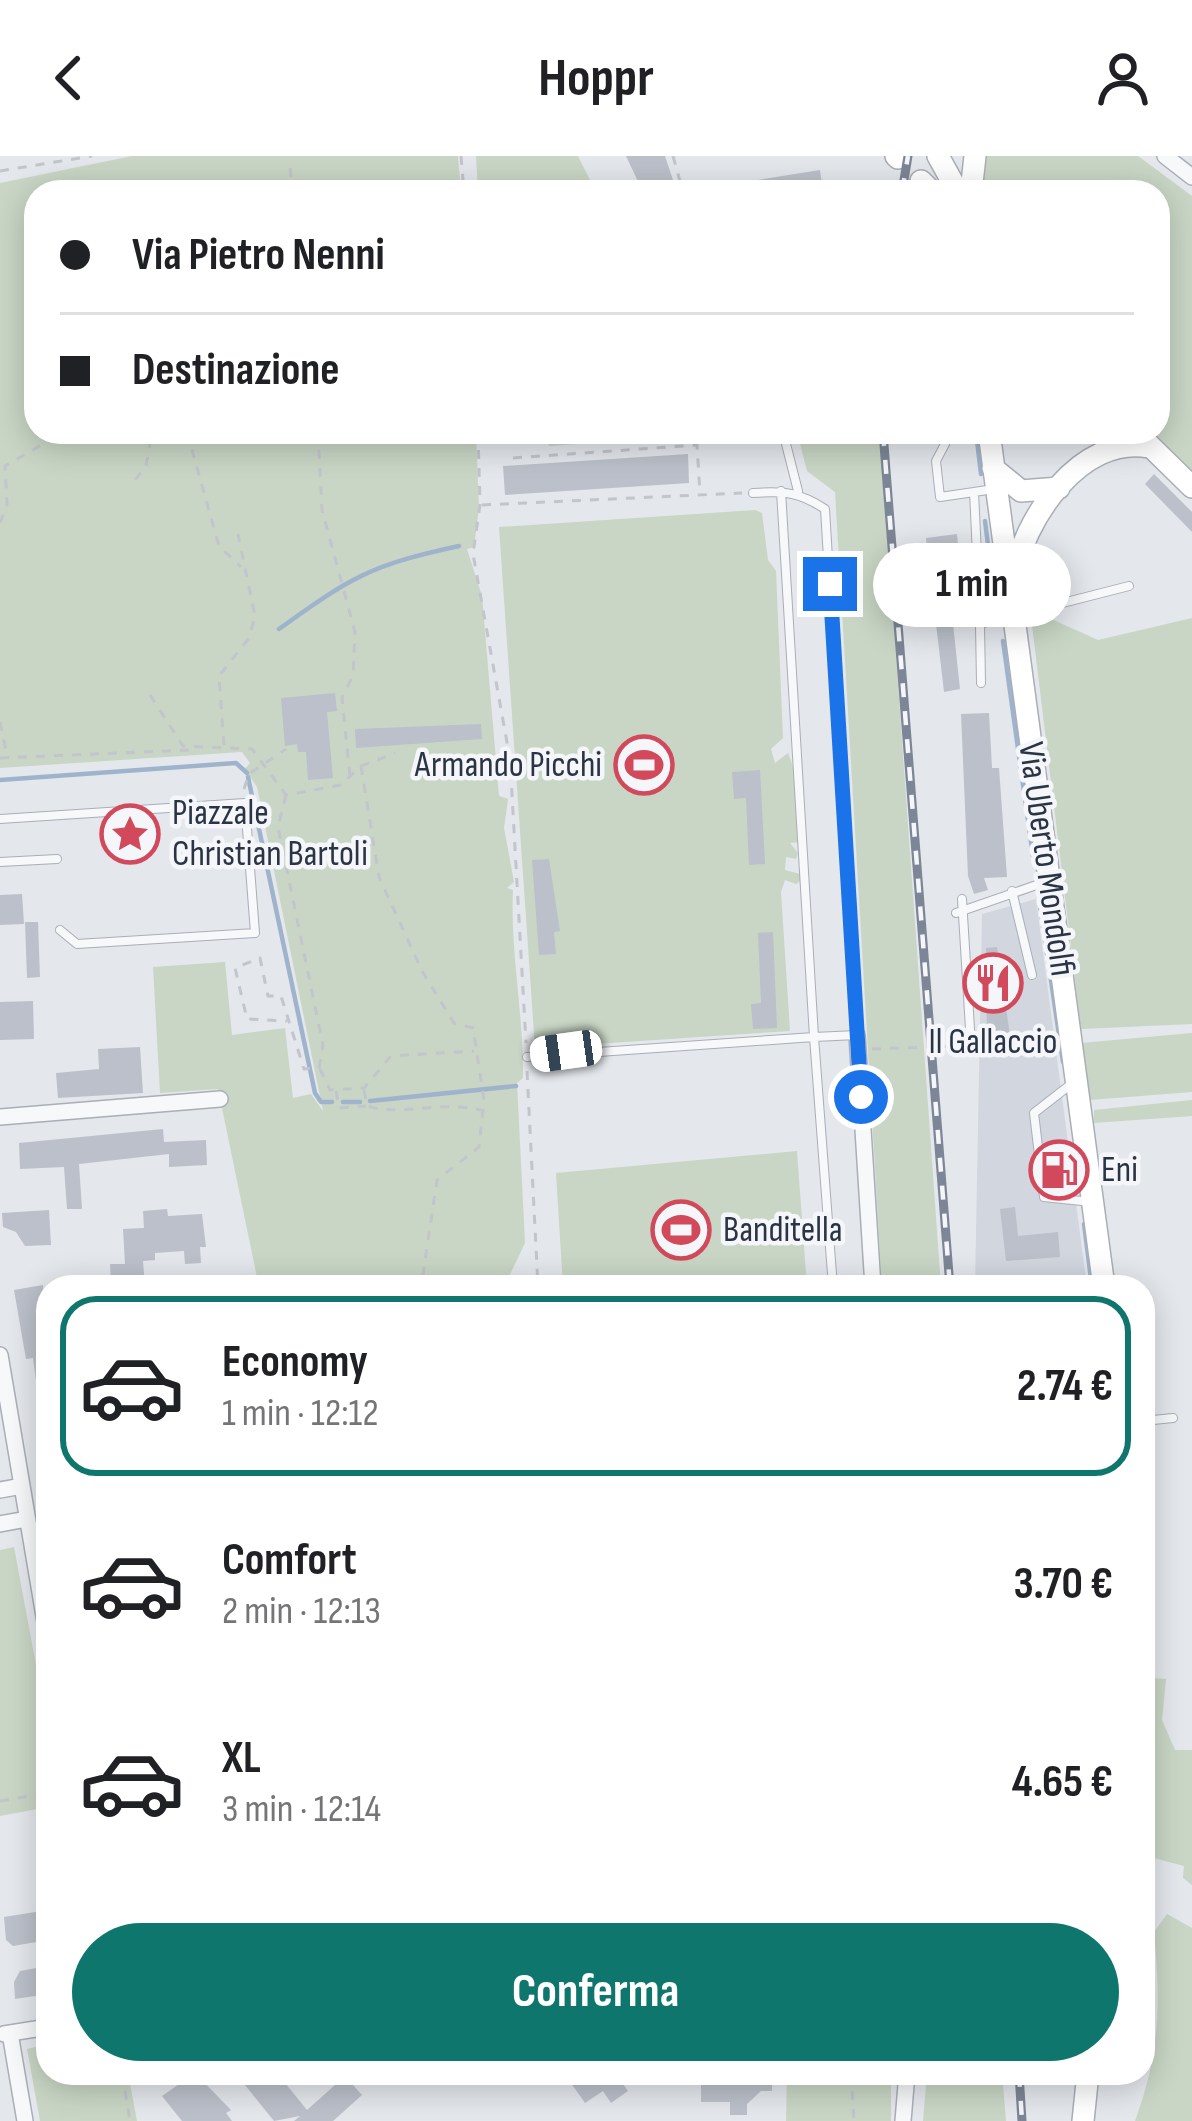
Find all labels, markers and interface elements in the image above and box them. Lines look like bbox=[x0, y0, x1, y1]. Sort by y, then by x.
icon: back bbox=[36, 45, 102, 111]
icon: person bbox=[1090, 45, 1156, 111]
text: Hoppr bbox=[538, 46, 654, 111]
text: Via Pietro Nenni bbox=[132, 228, 385, 283]
text: Destinazione bbox=[132, 343, 340, 398]
callout: 1 min bbox=[872, 542, 1070, 626]
route end bbox=[803, 557, 857, 611]
text: 1 min bbox=[936, 561, 1008, 608]
sports icon: Armando Picchi bbox=[613, 734, 675, 796]
street label: Via Uberto Mondolfi bbox=[1008, 739, 1084, 979]
place label: Armando Picchi bbox=[414, 744, 602, 787]
place label: Piazzale Christian Bartoli bbox=[172, 792, 368, 876]
place icon: Piazzale Christian Bartoli bbox=[99, 803, 161, 865]
restaurant icon: Il Gallaccio bbox=[962, 952, 1024, 1014]
place label: Il Gallaccio bbox=[929, 1021, 1057, 1064]
car bbox=[528, 1028, 604, 1074]
route start bbox=[834, 1070, 888, 1124]
fuel station icon: Eni bbox=[1028, 1139, 1090, 1201]
place label: Eni bbox=[1101, 1149, 1138, 1192]
sports icon: Banditella bbox=[650, 1199, 712, 1261]
place label: Banditella bbox=[723, 1209, 843, 1252]
icon: car bbox=[78, 1332, 186, 1440]
text: Economy bbox=[222, 1335, 368, 1390]
text: 2.74 € bbox=[1017, 1359, 1113, 1414]
text: 1 min · 12:12 bbox=[222, 1390, 379, 1437]
icon: car bbox=[78, 1530, 186, 1638]
text: Comfort bbox=[222, 1533, 357, 1588]
text: 3.70 € bbox=[1013, 1557, 1113, 1612]
text: 2 min · 12:13 bbox=[222, 1588, 381, 1635]
icon: car bbox=[78, 1728, 186, 1836]
text: XL bbox=[222, 1731, 261, 1786]
text: 4.65 € bbox=[1012, 1755, 1113, 1810]
text: 3 min · 12:14 bbox=[222, 1786, 381, 1833]
button: Conferma bbox=[72, 1923, 1119, 2061]

